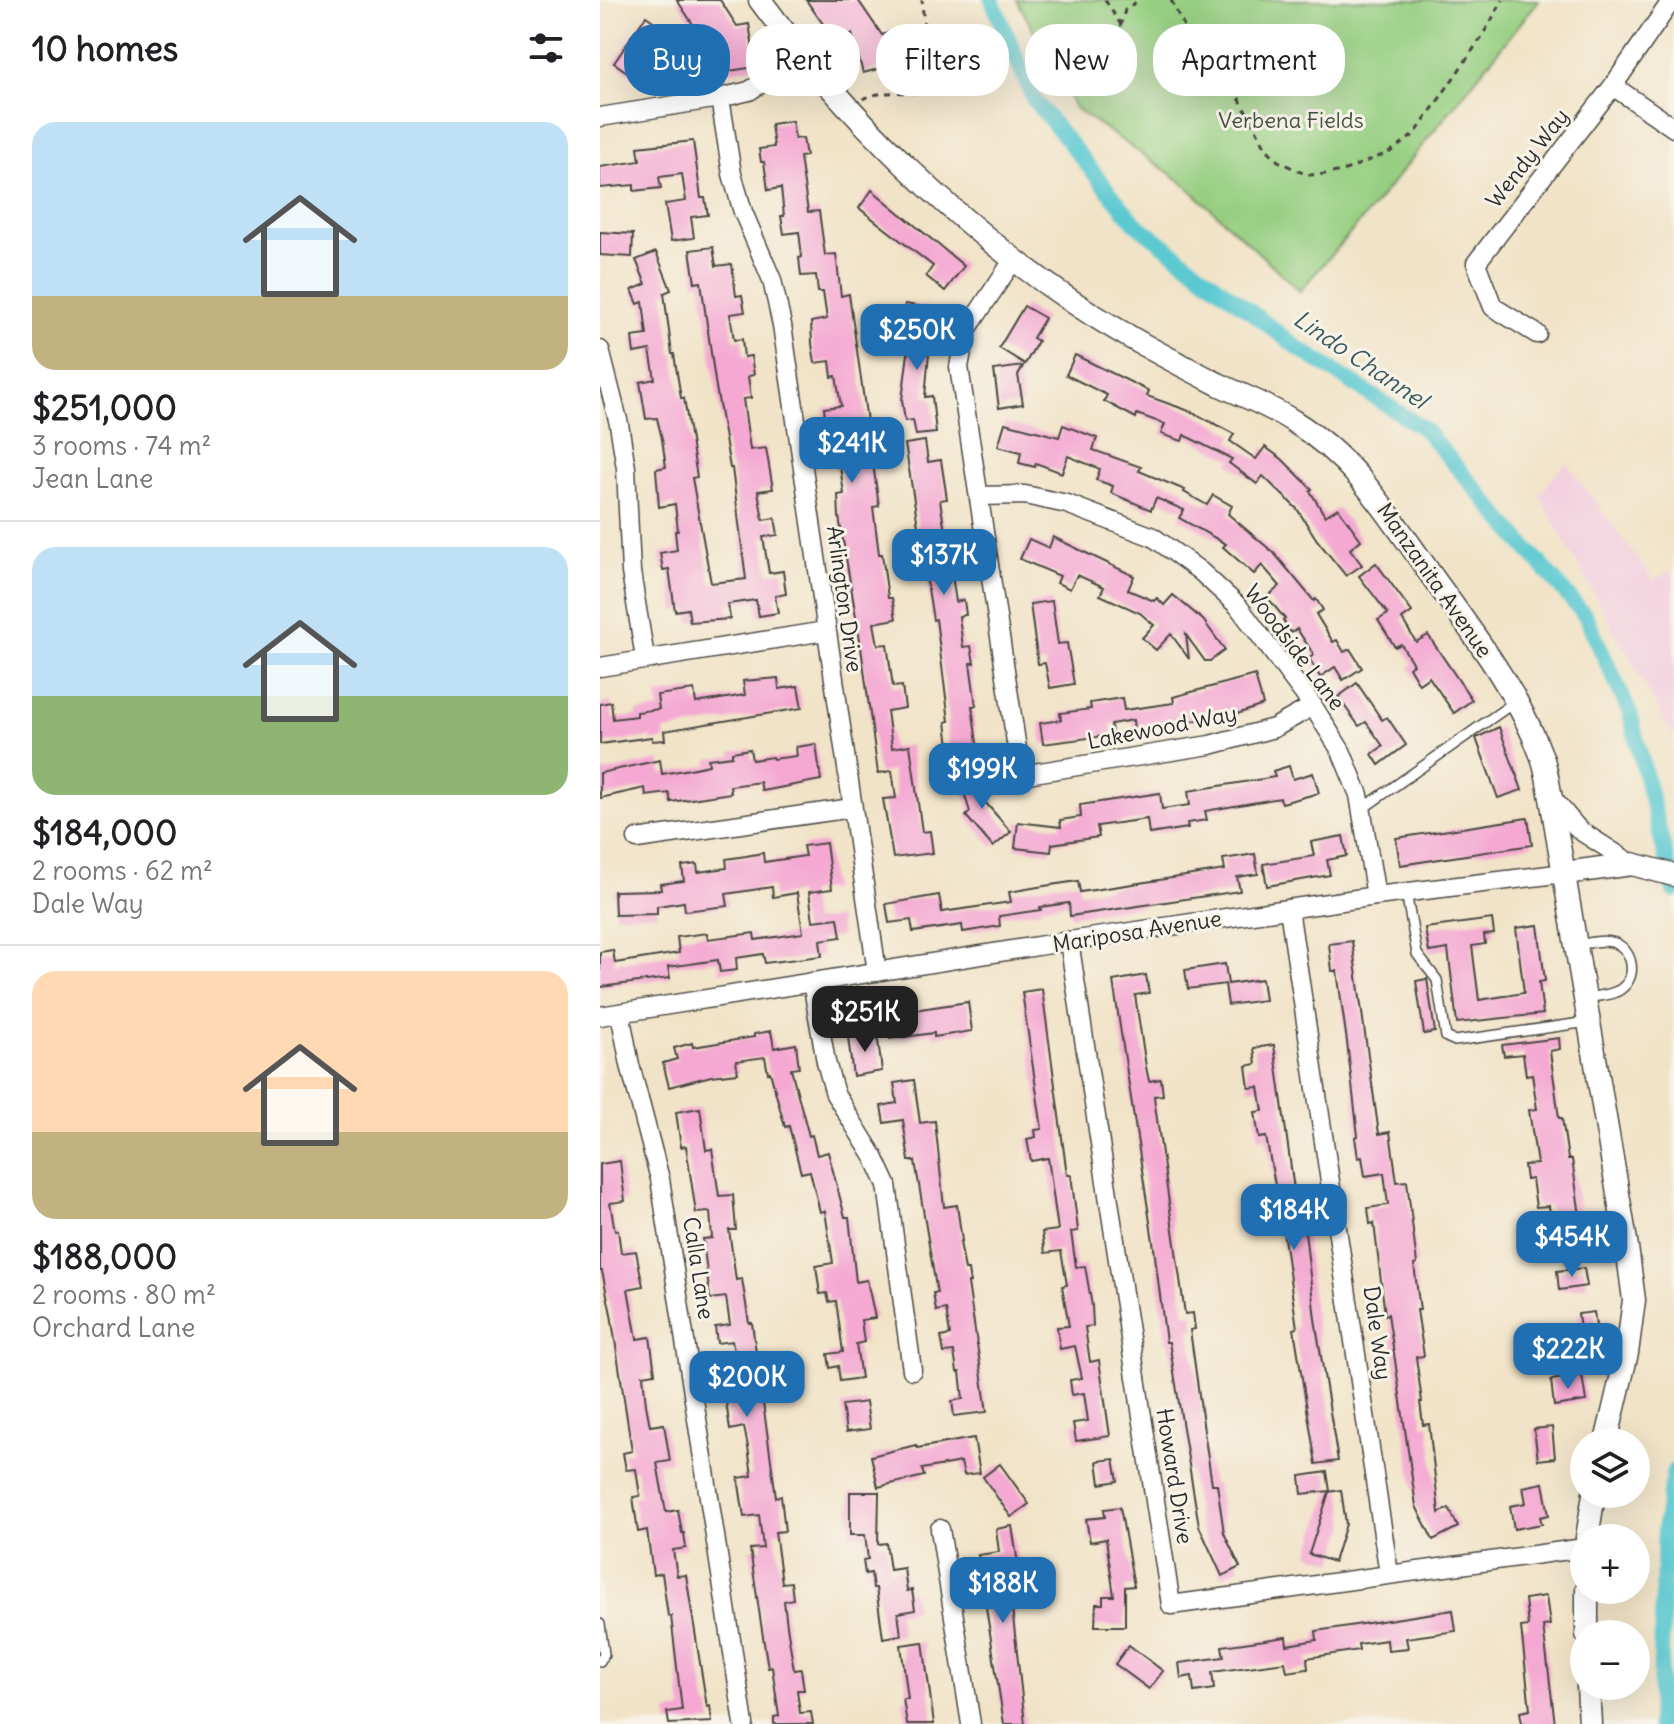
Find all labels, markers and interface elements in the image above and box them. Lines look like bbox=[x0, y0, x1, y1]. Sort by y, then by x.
chip: Buy bbox=[624, 24, 730, 96]
chip: Rent bbox=[746, 24, 860, 96]
chip: Filters bbox=[876, 24, 1009, 96]
chip: New bbox=[1025, 24, 1137, 96]
chip: Apartment bbox=[1153, 24, 1345, 96]
icon: filters bbox=[524, 26, 568, 70]
text: 10 homes bbox=[32, 27, 178, 70]
street label: Wendy Way bbox=[1479, 103, 1575, 213]
park label: Verbena Fields bbox=[1218, 106, 1364, 134]
icon: home bbox=[228, 174, 372, 318]
water label: Lindo Channel bbox=[1288, 303, 1437, 417]
pin: $250K bbox=[861, 304, 973, 372]
text: $250K bbox=[879, 313, 955, 346]
text: $251,000 bbox=[32, 386, 177, 429]
pin: $241K bbox=[796, 417, 908, 485]
text: $241K bbox=[817, 426, 887, 459]
text: 3 rooms · 74 m² bbox=[32, 429, 211, 462]
text: Jean Lane bbox=[32, 462, 153, 495]
street label: Manzanita Avenue bbox=[1371, 497, 1499, 663]
street label: Arlington Drive bbox=[821, 524, 869, 674]
pin: $137K bbox=[888, 529, 1000, 597]
text: $137K bbox=[910, 538, 978, 571]
street label: Woodside Lane bbox=[1238, 578, 1352, 716]
icon: home bbox=[228, 599, 372, 743]
street label: Lakewood Way bbox=[1085, 699, 1239, 755]
pin: $199K bbox=[926, 743, 1038, 811]
text: $199K bbox=[947, 752, 1017, 785]
text: $184,000 bbox=[32, 811, 177, 854]
text: 2 rooms · 62 m² bbox=[32, 854, 213, 887]
text: Dale Way bbox=[32, 887, 144, 920]
street label: Mariposa Avenue bbox=[1051, 904, 1223, 958]
pin: $251K bbox=[809, 986, 921, 1054]
text: $251K bbox=[830, 995, 900, 1028]
icon: home bbox=[228, 1023, 372, 1167]
pin: $184K bbox=[1238, 1184, 1350, 1252]
text: $184K bbox=[1259, 1193, 1329, 1226]
pin: $454K bbox=[1516, 1211, 1628, 1279]
street label: Calla Lane bbox=[677, 1215, 721, 1321]
text: $454K bbox=[1534, 1220, 1610, 1253]
text: $188,000 bbox=[32, 1235, 177, 1278]
text: 2 rooms · 80 m² bbox=[32, 1278, 216, 1311]
street label: Dale Way bbox=[1358, 1284, 1398, 1382]
text: Orchard Lane bbox=[32, 1311, 195, 1344]
pin: $222K bbox=[1512, 1323, 1624, 1391]
text: $222K bbox=[1531, 1332, 1605, 1365]
pin: $200K bbox=[691, 1351, 803, 1419]
text: $200K bbox=[708, 1360, 786, 1393]
street label: Howard Drive bbox=[1150, 1406, 1200, 1546]
map controls bbox=[1570, 1428, 1650, 1700]
button: layers bbox=[1570, 1428, 1650, 1508]
button: + bbox=[1570, 1524, 1650, 1604]
pin: $188K bbox=[947, 1557, 1059, 1625]
text: $188K bbox=[968, 1566, 1038, 1599]
button: − bbox=[1570, 1620, 1650, 1700]

